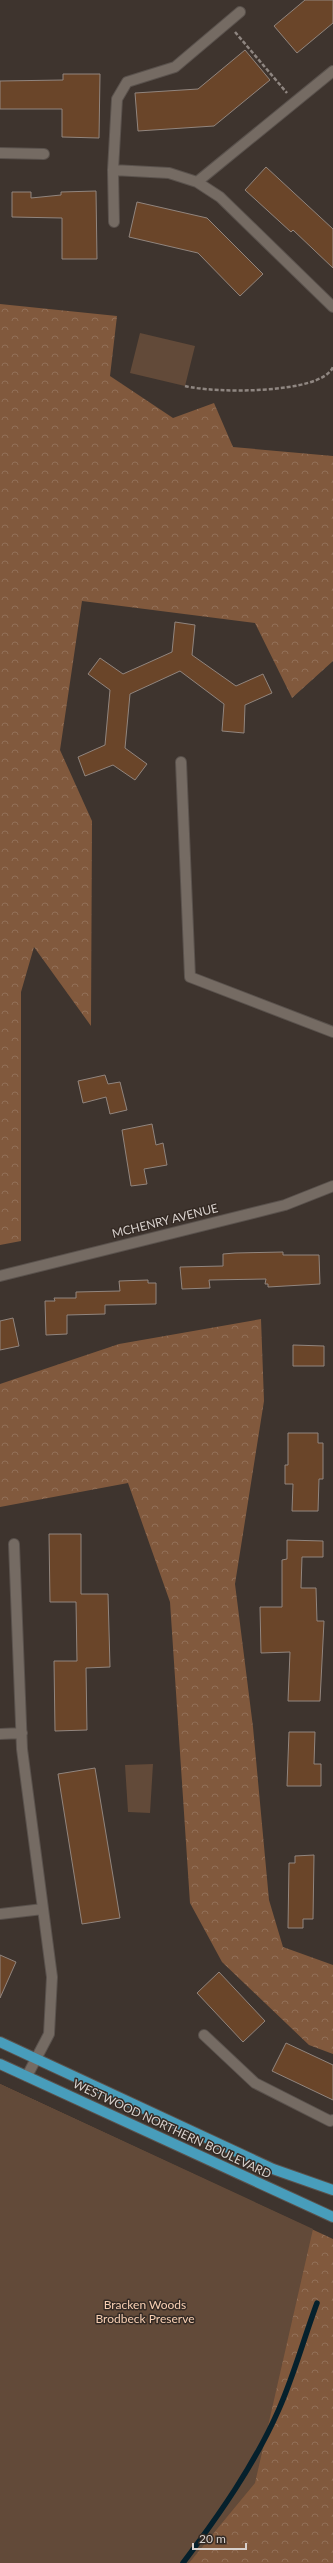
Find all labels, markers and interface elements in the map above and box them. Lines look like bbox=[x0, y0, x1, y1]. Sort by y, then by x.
street label: MCHENRY AVENUE bbox=[110, 1200, 220, 1241]
street label: WESTWOOD NORTHERN BOULEVARD bbox=[71, 2076, 274, 2181]
park label: Bracken Woods Brodbeck Preserve bbox=[95, 2297, 195, 2326]
scale bar bbox=[193, 2525, 246, 2551]
text: 20 m bbox=[199, 2531, 226, 2546]

